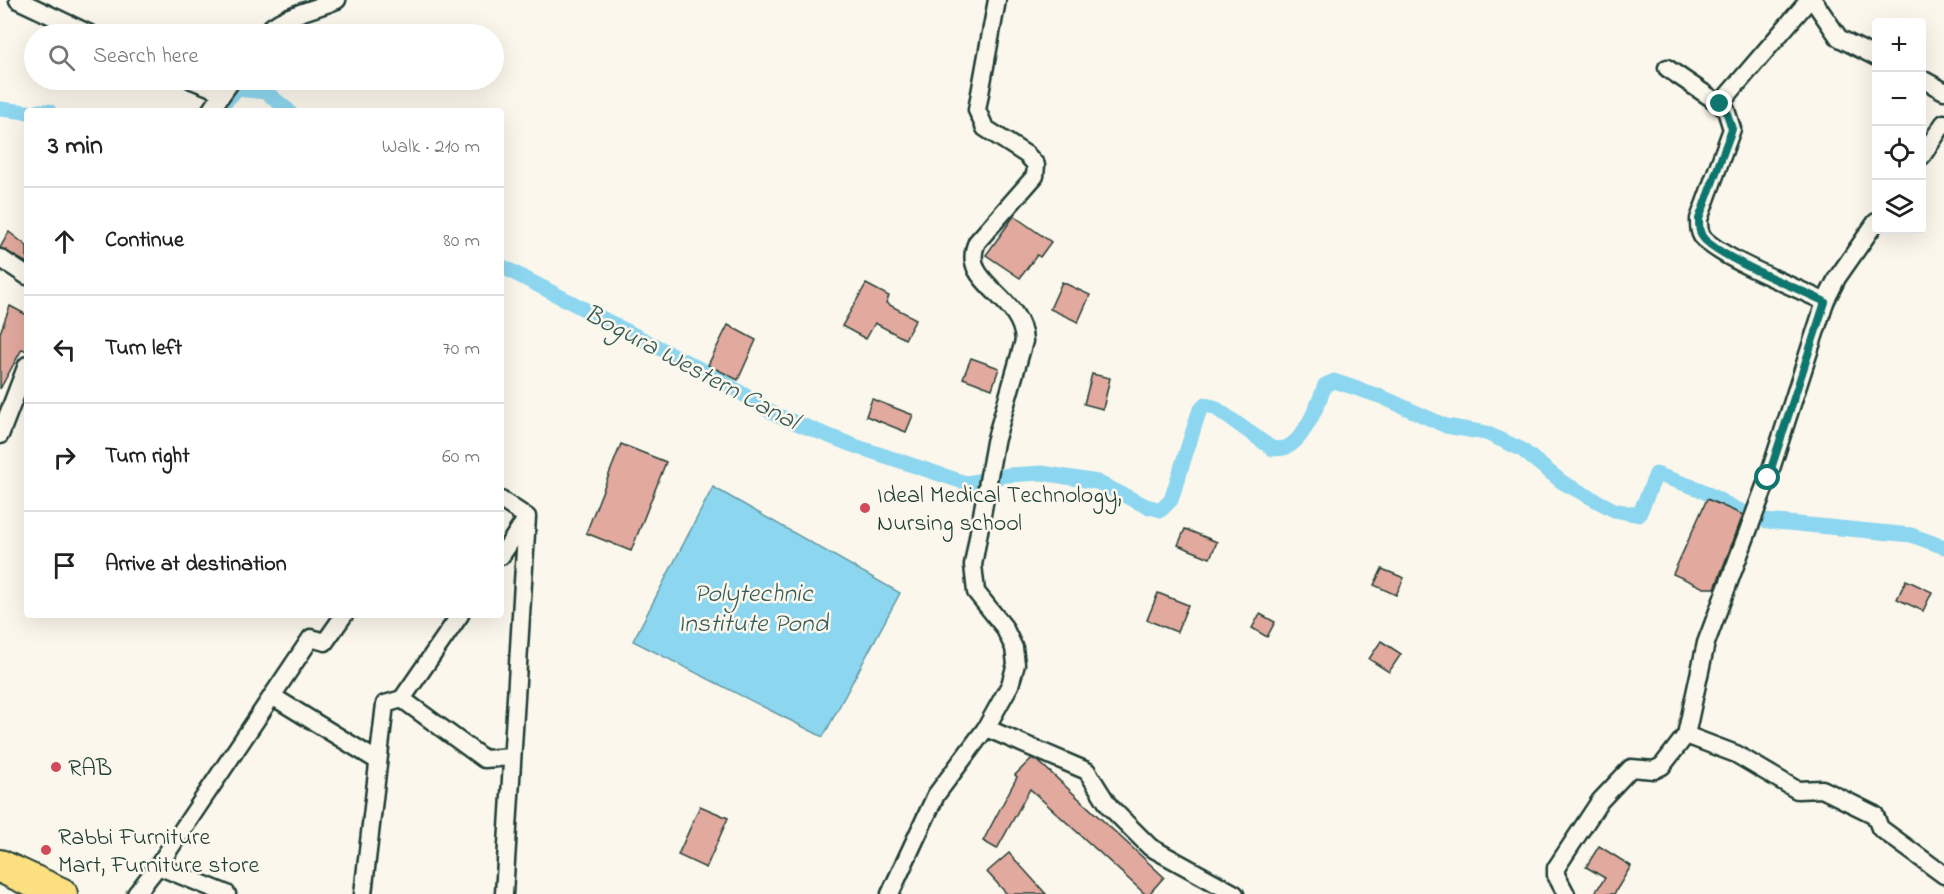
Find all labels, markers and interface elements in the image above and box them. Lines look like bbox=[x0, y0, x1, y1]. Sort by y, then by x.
map controls bbox=[1872, 18, 1926, 234]
button: + bbox=[1872, 18, 1926, 72]
search box bbox=[24, 24, 504, 90]
icon: search bbox=[45, 41, 78, 74]
text: Search here bbox=[93, 41, 198, 73]
button: − bbox=[1872, 72, 1926, 126]
route end bbox=[1706, 90, 1732, 116]
button: locate bbox=[1872, 126, 1926, 180]
text: 3 min bbox=[48, 128, 103, 166]
text: Walk · 210 m bbox=[382, 133, 480, 162]
button: layers bbox=[1872, 180, 1926, 234]
icon: ahead bbox=[48, 225, 81, 258]
text: Continue bbox=[105, 225, 184, 257]
text: 80 m bbox=[443, 227, 480, 256]
water label: Bogura Western Canal bbox=[576, 296, 807, 443]
icon: left bbox=[48, 333, 81, 366]
text: Turn left bbox=[105, 333, 182, 365]
text: 70 m bbox=[443, 335, 480, 364]
icon: right bbox=[48, 441, 81, 474]
text: Turn right bbox=[105, 441, 190, 473]
text: 60 m bbox=[442, 443, 480, 472]
route start bbox=[1754, 464, 1780, 490]
place label: Ideal Medical Technology, Nursing school bbox=[877, 479, 1122, 542]
marker: Ideal Medical Technology, Nursing school bbox=[858, 501, 872, 515]
icon: arrive bbox=[48, 549, 81, 582]
text: Arrive at destination bbox=[105, 549, 287, 581]
water label: Polytechnic Institute Pond bbox=[678, 576, 830, 644]
place label: RAB bbox=[68, 752, 112, 787]
marker: RAB bbox=[49, 760, 63, 774]
place label: Rabbi Furniture Mart, Furniture store bbox=[58, 821, 259, 884]
marker: Rabbi Furniture Mart, Furniture store bbox=[39, 843, 53, 857]

